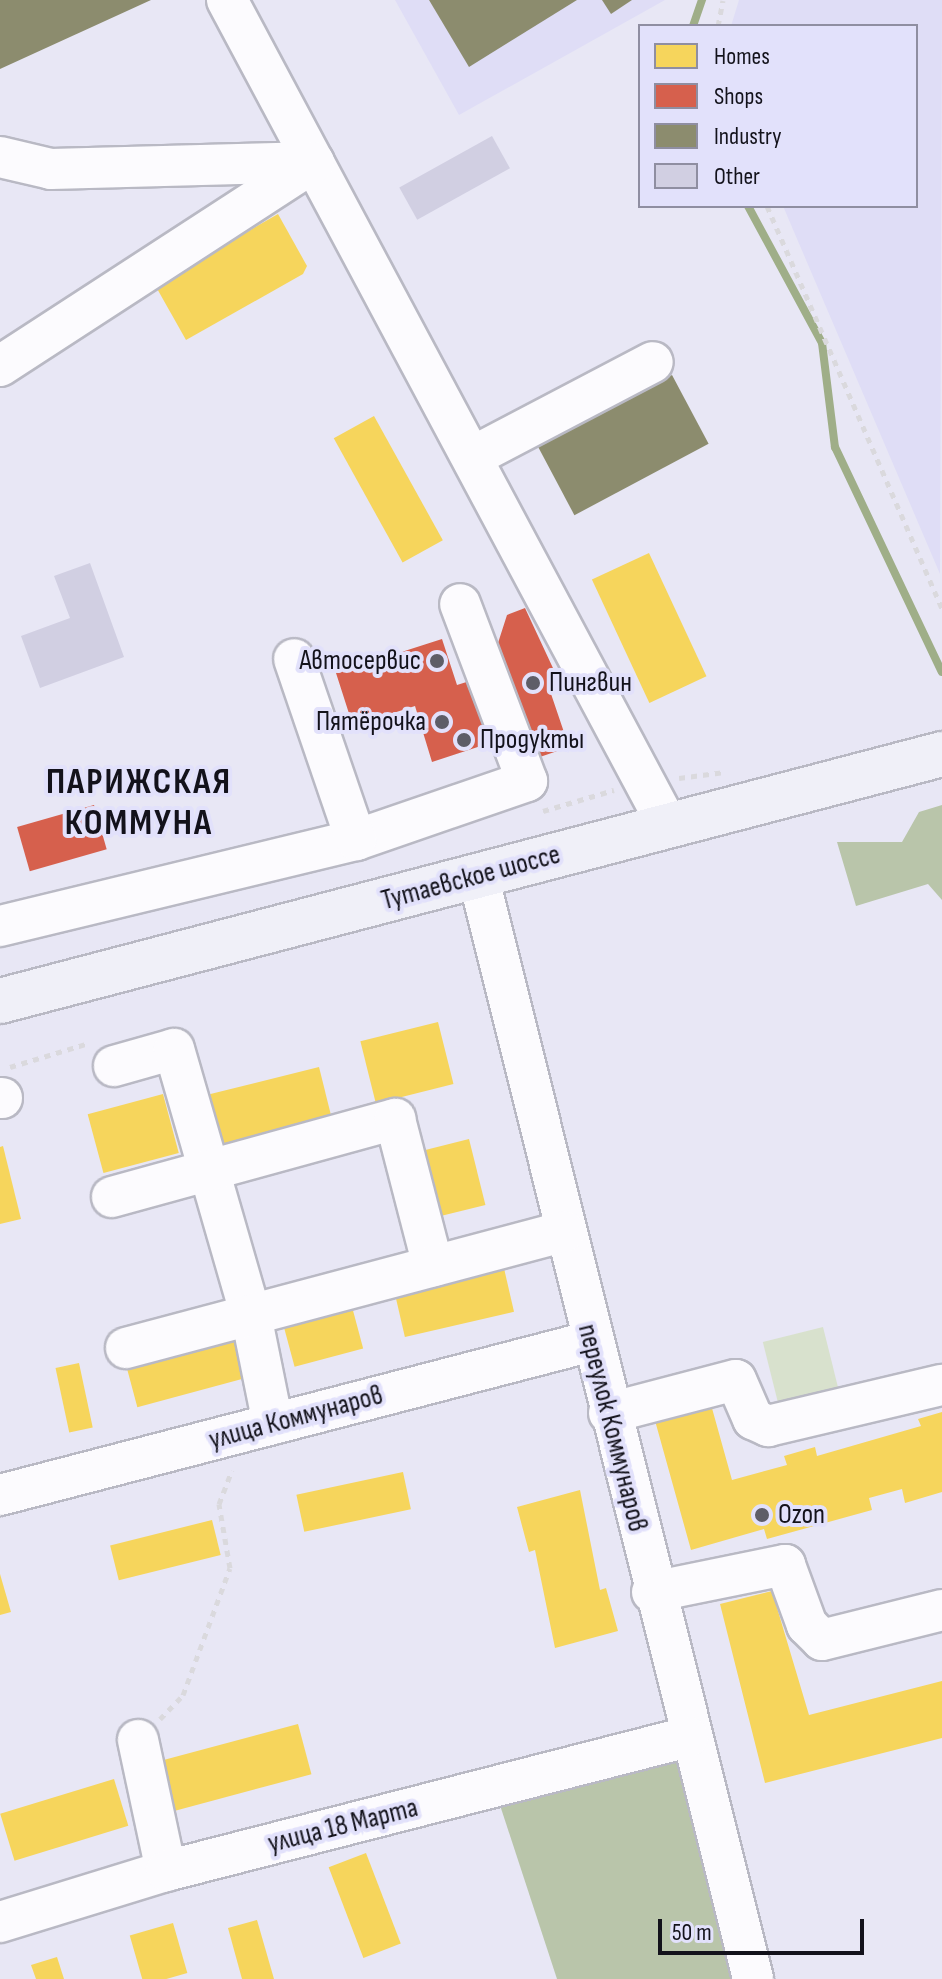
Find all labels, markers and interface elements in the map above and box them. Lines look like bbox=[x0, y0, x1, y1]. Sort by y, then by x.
legend bbox=[638, 24, 918, 208]
text: Homes bbox=[714, 42, 770, 71]
text: Shops bbox=[714, 82, 763, 111]
text: Industry bbox=[714, 122, 781, 151]
text: Other bbox=[714, 162, 760, 191]
place label: Автосервис bbox=[300, 644, 421, 678]
marker: Автосервис bbox=[428, 652, 446, 670]
place label: Пингвин bbox=[549, 666, 632, 700]
marker: Пингвин bbox=[524, 674, 542, 692]
place label: Пятёрочка bbox=[316, 705, 426, 739]
marker: Пятёрочка bbox=[433, 713, 451, 731]
place label: Продукты bbox=[480, 723, 584, 757]
marker: Продукты bbox=[455, 731, 473, 749]
district label: ПАРИЖСКАЯ КОММУНА bbox=[46, 760, 232, 845]
street label: Тутаевское шоссе bbox=[378, 838, 564, 918]
street label: переулок Коммунаров bbox=[570, 1321, 654, 1535]
street label: улица Коммунаров bbox=[205, 1379, 387, 1457]
place label: Ozon bbox=[778, 1498, 825, 1532]
marker: Ozon bbox=[753, 1506, 771, 1524]
street label: улица 18 Марта bbox=[265, 1791, 421, 1861]
scale bar bbox=[662, 1903, 868, 1953]
text: 50 m bbox=[672, 1918, 712, 1947]

